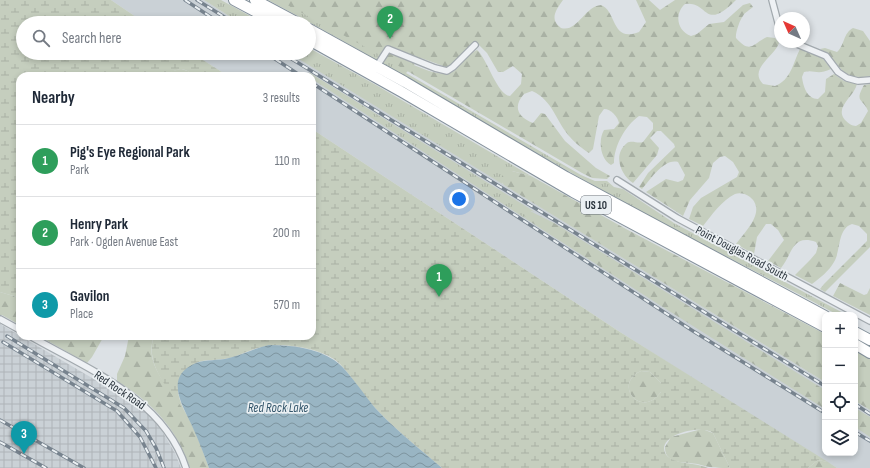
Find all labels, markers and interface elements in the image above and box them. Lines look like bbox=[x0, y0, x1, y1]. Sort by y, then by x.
pin: 2 bbox=[377, 6, 403, 39]
north arrow bbox=[774, 12, 810, 48]
search box bbox=[16, 16, 316, 60]
icon: search bbox=[30, 27, 52, 49]
text: Search here bbox=[62, 29, 122, 48]
text: Nearby bbox=[32, 88, 75, 108]
text: 3 results bbox=[263, 90, 300, 106]
text: Pig's Eye Regional Park bbox=[70, 143, 190, 162]
text: 1 bbox=[42, 153, 48, 169]
text: 110 m bbox=[275, 153, 300, 169]
text: Park bbox=[70, 162, 89, 178]
your location bbox=[449, 189, 469, 209]
road number: US 10 bbox=[581, 196, 611, 214]
text: Henry Park bbox=[70, 215, 128, 234]
street label: Point Douglas Road South bbox=[693, 223, 791, 284]
text: 2 bbox=[42, 225, 48, 241]
text: 200 m bbox=[273, 225, 300, 241]
text: Park · Ogden Avenue East bbox=[70, 234, 178, 250]
pin: 1 bbox=[426, 264, 452, 297]
text: Gavilon bbox=[70, 287, 109, 306]
text: 3 bbox=[42, 297, 48, 313]
text: 570 m bbox=[273, 297, 300, 313]
text: Place bbox=[70, 306, 93, 322]
map controls bbox=[822, 312, 858, 456]
button: + bbox=[822, 312, 858, 348]
button: − bbox=[822, 348, 858, 384]
street label: Red Rock Road bbox=[91, 368, 148, 413]
button: locate bbox=[822, 384, 858, 420]
water label: Red Rock Lake bbox=[248, 400, 308, 416]
button: layers bbox=[822, 420, 858, 456]
pin: 3 bbox=[11, 421, 37, 454]

